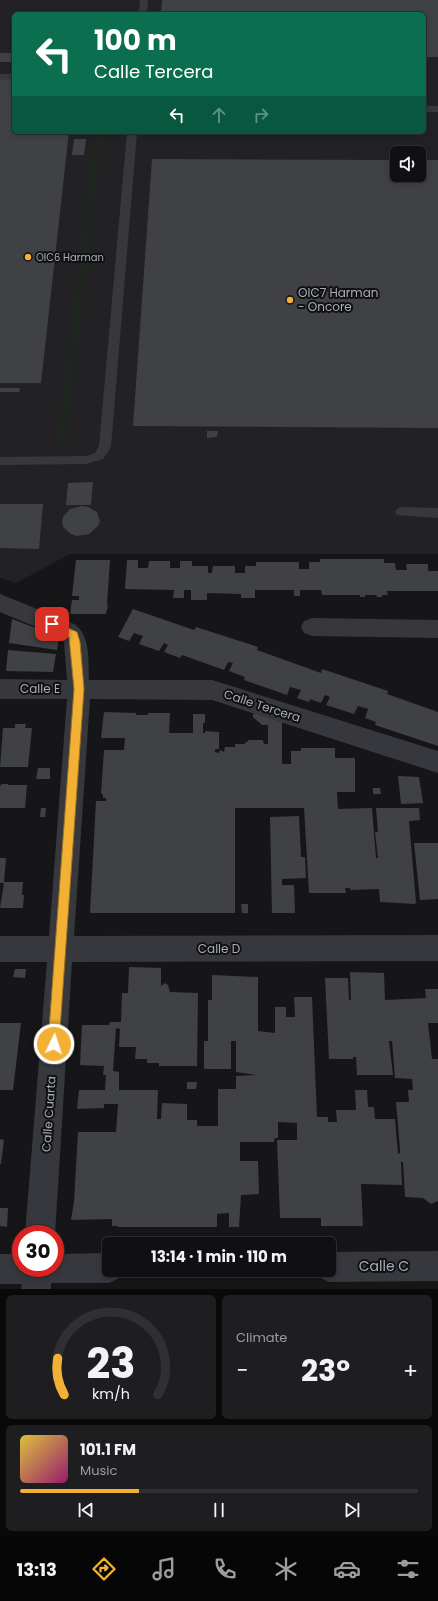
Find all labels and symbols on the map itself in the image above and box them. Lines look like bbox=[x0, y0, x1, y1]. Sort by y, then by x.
place label: OIC6 Harman bbox=[36, 250, 104, 265]
marker: OIC6 Harman bbox=[23, 252, 33, 262]
place label: OIC7 Harman - Oncore bbox=[298, 284, 378, 315]
marker: OIC7 Harman - Oncore bbox=[285, 295, 295, 305]
pin bbox=[35, 607, 69, 641]
street label: Calle E bbox=[20, 680, 60, 697]
street label: Calle Tercera bbox=[222, 685, 303, 726]
street label: Calle D bbox=[198, 940, 240, 957]
position arrow bbox=[33, 1023, 75, 1065]
street label: Calle Cuarta bbox=[37, 1075, 60, 1152]
speed limit sign: 30 bbox=[12, 1225, 64, 1277]
street label: Calle C bbox=[359, 1256, 409, 1276]

